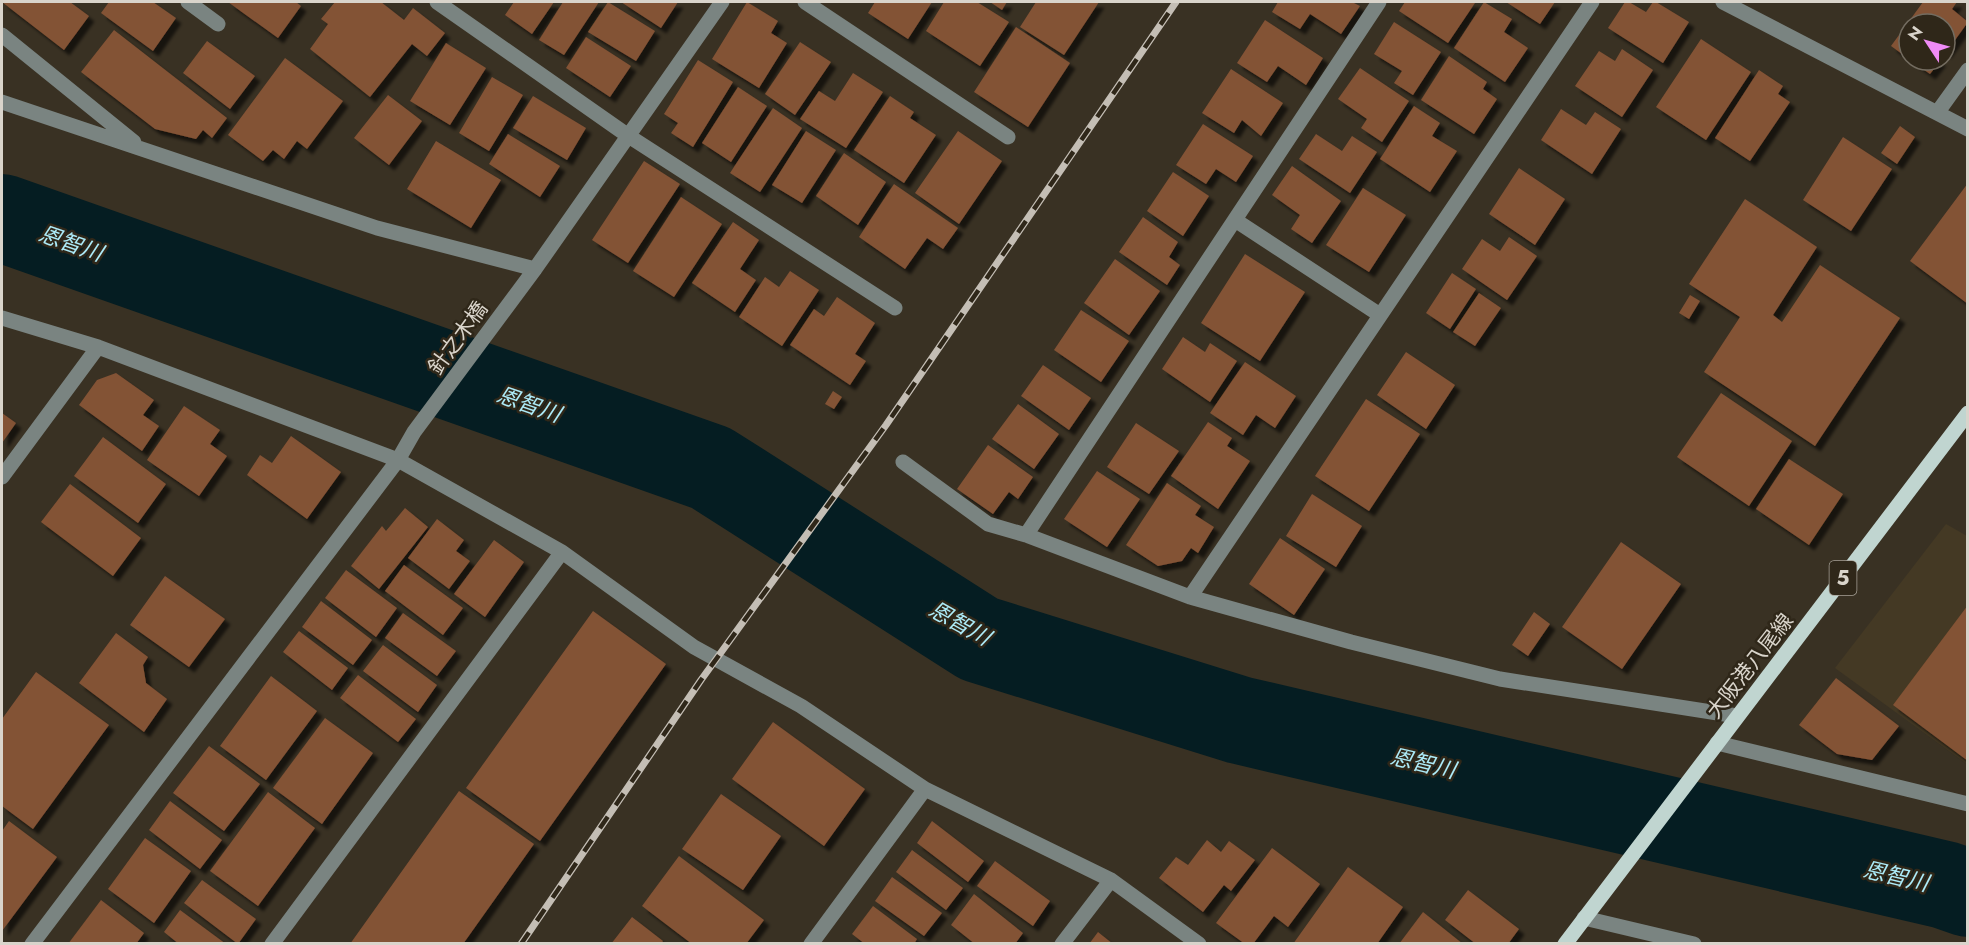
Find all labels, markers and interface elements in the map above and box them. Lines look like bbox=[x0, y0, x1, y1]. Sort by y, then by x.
north arrow bbox=[1897, 12, 1957, 72]
text: N bbox=[1902, 22, 1928, 45]
water label: 恩智川 bbox=[35, 217, 109, 270]
street label: 針之木橋 bbox=[421, 295, 495, 381]
water label: 恩智川 bbox=[493, 378, 567, 431]
road number: 5 bbox=[1830, 561, 1856, 595]
water label: 恩智川 bbox=[923, 593, 998, 654]
street label: 大阪港八尾線 bbox=[1699, 607, 1801, 725]
water label: 恩智川 bbox=[1387, 740, 1461, 786]
water label: 恩智川 bbox=[1860, 853, 1934, 899]

